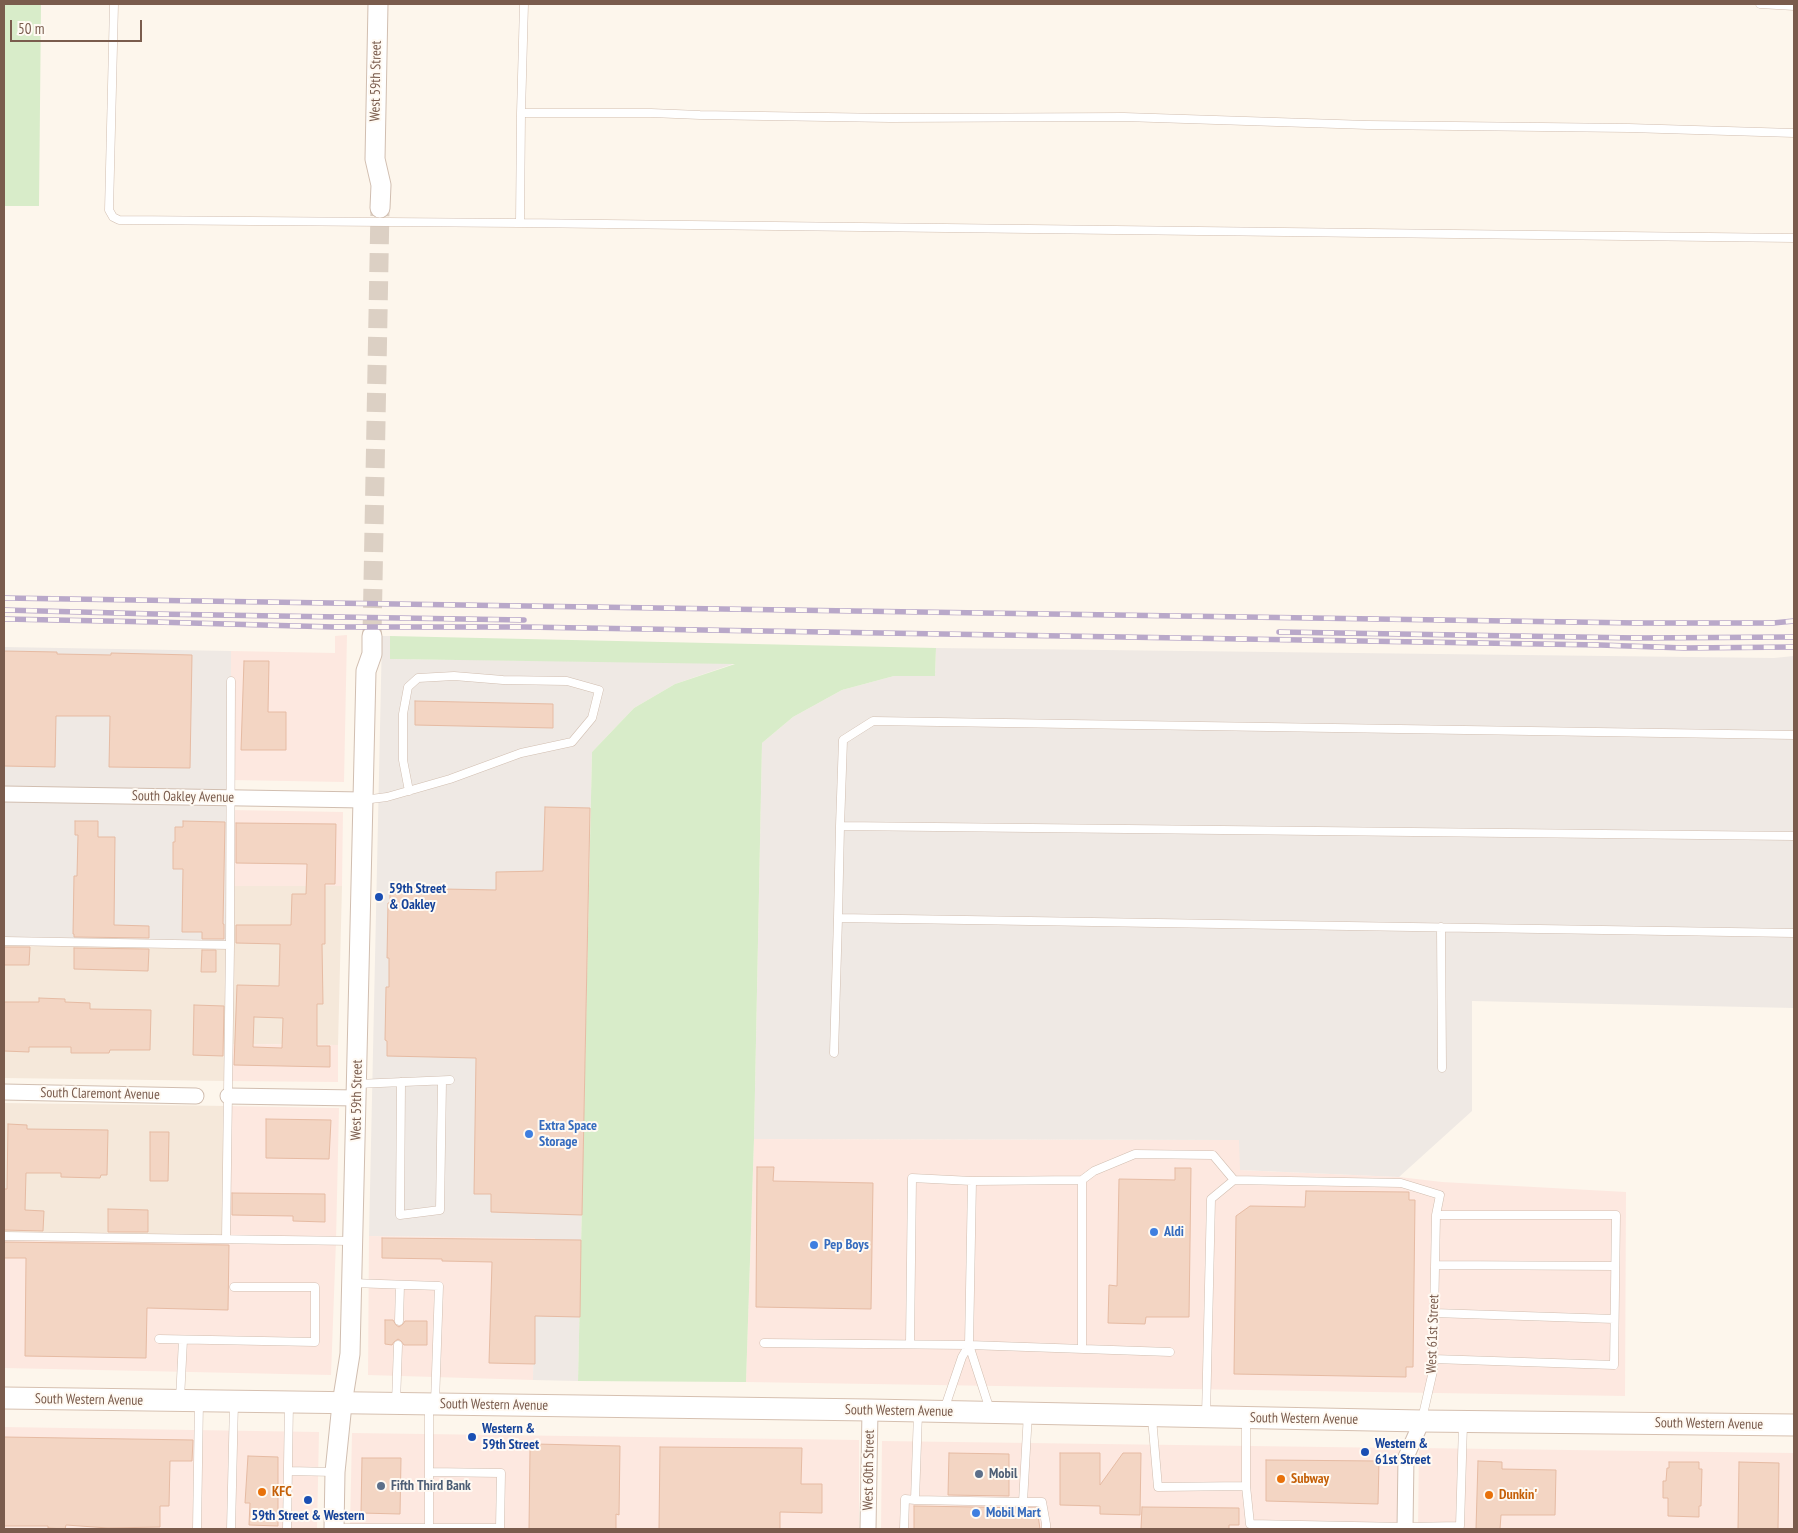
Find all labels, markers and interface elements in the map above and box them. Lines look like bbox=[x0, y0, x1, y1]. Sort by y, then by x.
scale bar bbox=[12, 10, 145, 42]
text: 50 m bbox=[18, 19, 44, 38]
street label: West 59th Street bbox=[367, 40, 385, 122]
street label: South Oakley Avenue bbox=[132, 788, 234, 806]
place label: 59th Street & Oakley bbox=[389, 881, 446, 914]
marker: 59th Street & Oakley bbox=[373, 891, 385, 903]
street label: West 59th Street bbox=[348, 1059, 366, 1141]
street label: South Claremont Avenue bbox=[40, 1085, 160, 1103]
place label: Extra Space Storage bbox=[539, 1118, 597, 1150]
marker: Extra Space Storage bbox=[523, 1128, 535, 1140]
place label: Aldi bbox=[1164, 1224, 1184, 1240]
marker: Aldi bbox=[1148, 1226, 1160, 1238]
place label: Pep Boys bbox=[824, 1237, 869, 1253]
marker: Pep Boys bbox=[808, 1239, 820, 1251]
street label: West 61st Street bbox=[1423, 1294, 1443, 1374]
street label: South Western Avenue bbox=[35, 1391, 143, 1409]
street label: South Western Avenue bbox=[440, 1396, 548, 1414]
street label: South Western Avenue bbox=[845, 1402, 953, 1420]
street label: South Western Avenue bbox=[1250, 1410, 1358, 1428]
street label: South Western Avenue bbox=[1655, 1415, 1763, 1433]
place label: Western & 59th Street bbox=[482, 1421, 539, 1454]
street label: West 60th Street bbox=[860, 1429, 878, 1511]
marker: Western & 59th Street bbox=[466, 1431, 478, 1443]
place label: Western & 61st Street bbox=[1375, 1436, 1431, 1468]
marker: Western & 61st Street bbox=[1359, 1446, 1371, 1458]
place label: Mobil bbox=[989, 1466, 1017, 1482]
marker: Mobil bbox=[973, 1468, 985, 1480]
place label: Subway bbox=[1291, 1471, 1329, 1487]
marker: Subway bbox=[1275, 1473, 1287, 1485]
place label: Fifth Third Bank bbox=[391, 1478, 471, 1494]
marker: Fifth Third Bank bbox=[375, 1480, 387, 1492]
place label: KFC bbox=[272, 1484, 292, 1500]
marker: KFC bbox=[256, 1486, 268, 1498]
place label: Dunkin' bbox=[1499, 1487, 1537, 1503]
marker: Dunkin' bbox=[1483, 1489, 1495, 1501]
marker: 59th Street & Western bbox=[302, 1494, 314, 1506]
place label: Mobil Mart bbox=[986, 1505, 1041, 1521]
marker: Mobil Mart bbox=[970, 1507, 982, 1519]
place label: 59th Street & Western bbox=[252, 1508, 364, 1524]

